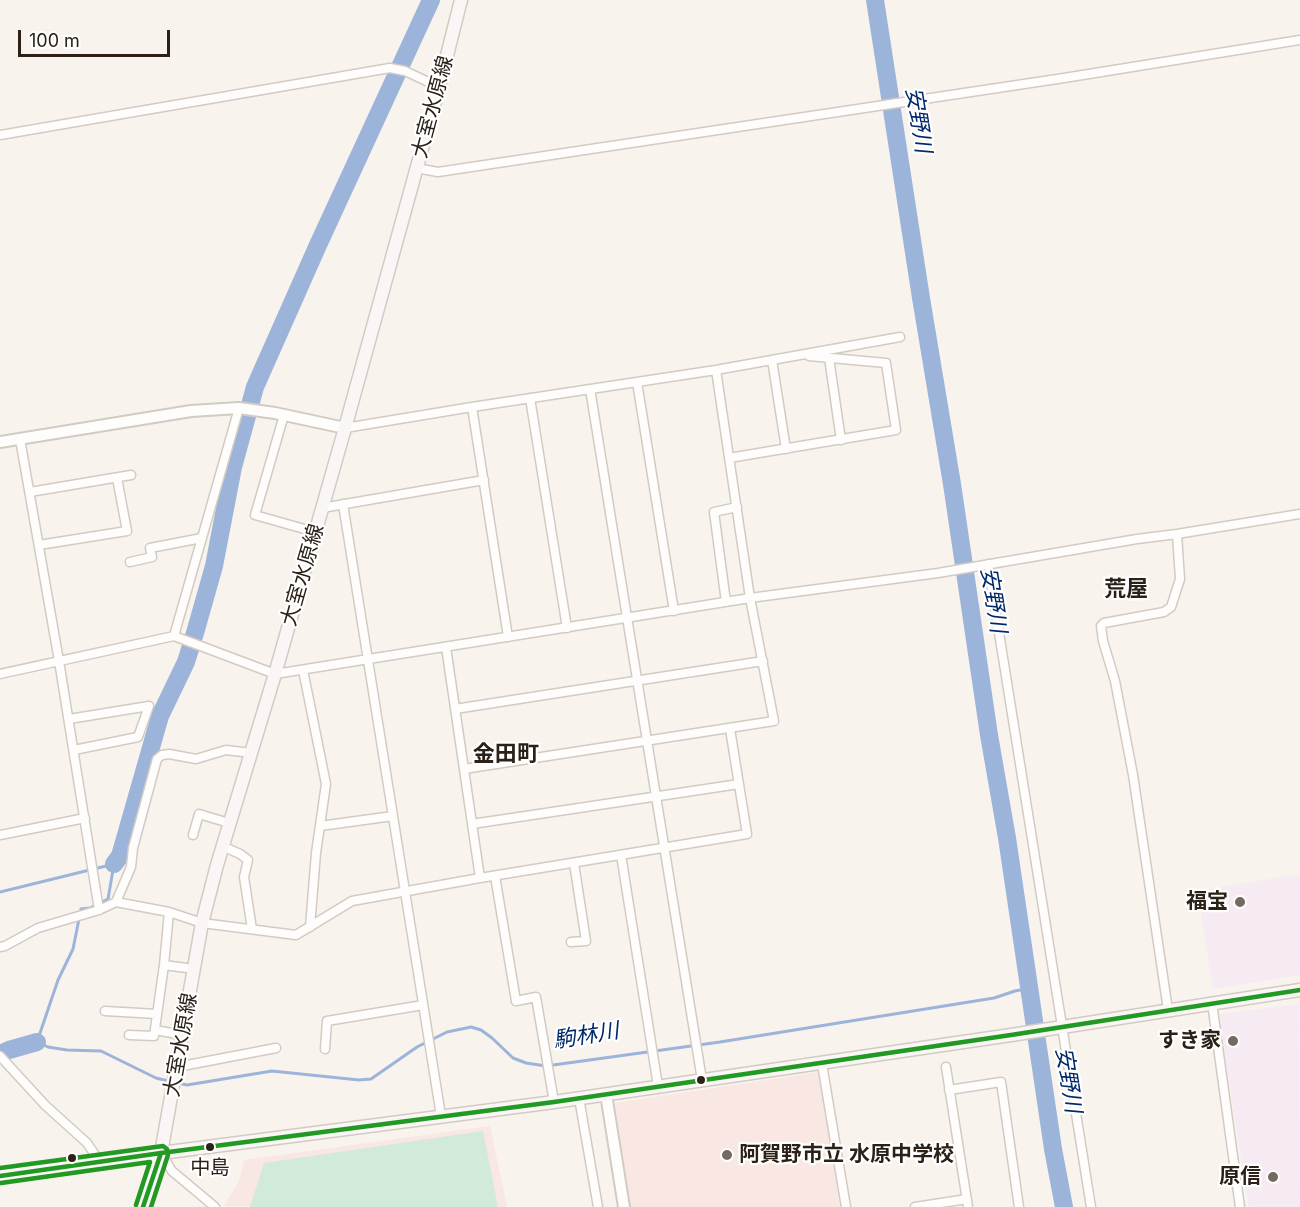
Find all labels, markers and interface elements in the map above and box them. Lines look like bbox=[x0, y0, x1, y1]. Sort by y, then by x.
scale bar bbox=[21, 18, 172, 56]
text: 100 m bbox=[29, 30, 80, 51]
street label: 大室水原線 bbox=[407, 53, 459, 161]
water label: 安野川 bbox=[900, 85, 936, 155]
street label: 大室水原線 bbox=[276, 521, 330, 629]
water label: 安野川 bbox=[975, 565, 1011, 635]
district label: 荒屋 bbox=[1104, 576, 1148, 602]
district label: 金田町 bbox=[473, 741, 539, 767]
place label: 福宝 bbox=[1186, 889, 1228, 915]
marker: 福宝 bbox=[1233, 895, 1247, 909]
street label: 大室水原線 bbox=[159, 991, 203, 1099]
water label: 駒林川 bbox=[551, 1018, 621, 1054]
place label: すき家 bbox=[1158, 1028, 1221, 1054]
marker: すき家 bbox=[1226, 1034, 1240, 1048]
water label: 安野川 bbox=[1050, 1045, 1086, 1115]
unlabelled marker bbox=[695, 1074, 707, 1086]
marker: 中島 bbox=[204, 1141, 216, 1153]
place label: 阿賀野市立 水原中学校 bbox=[739, 1142, 954, 1168]
marker: 阿賀野市立 水原中学校 bbox=[720, 1148, 734, 1162]
unlabelled marker bbox=[66, 1152, 78, 1164]
place label: 中島 bbox=[190, 1156, 230, 1180]
place label: 原信 bbox=[1219, 1164, 1261, 1190]
marker: 原信 bbox=[1266, 1170, 1280, 1184]

